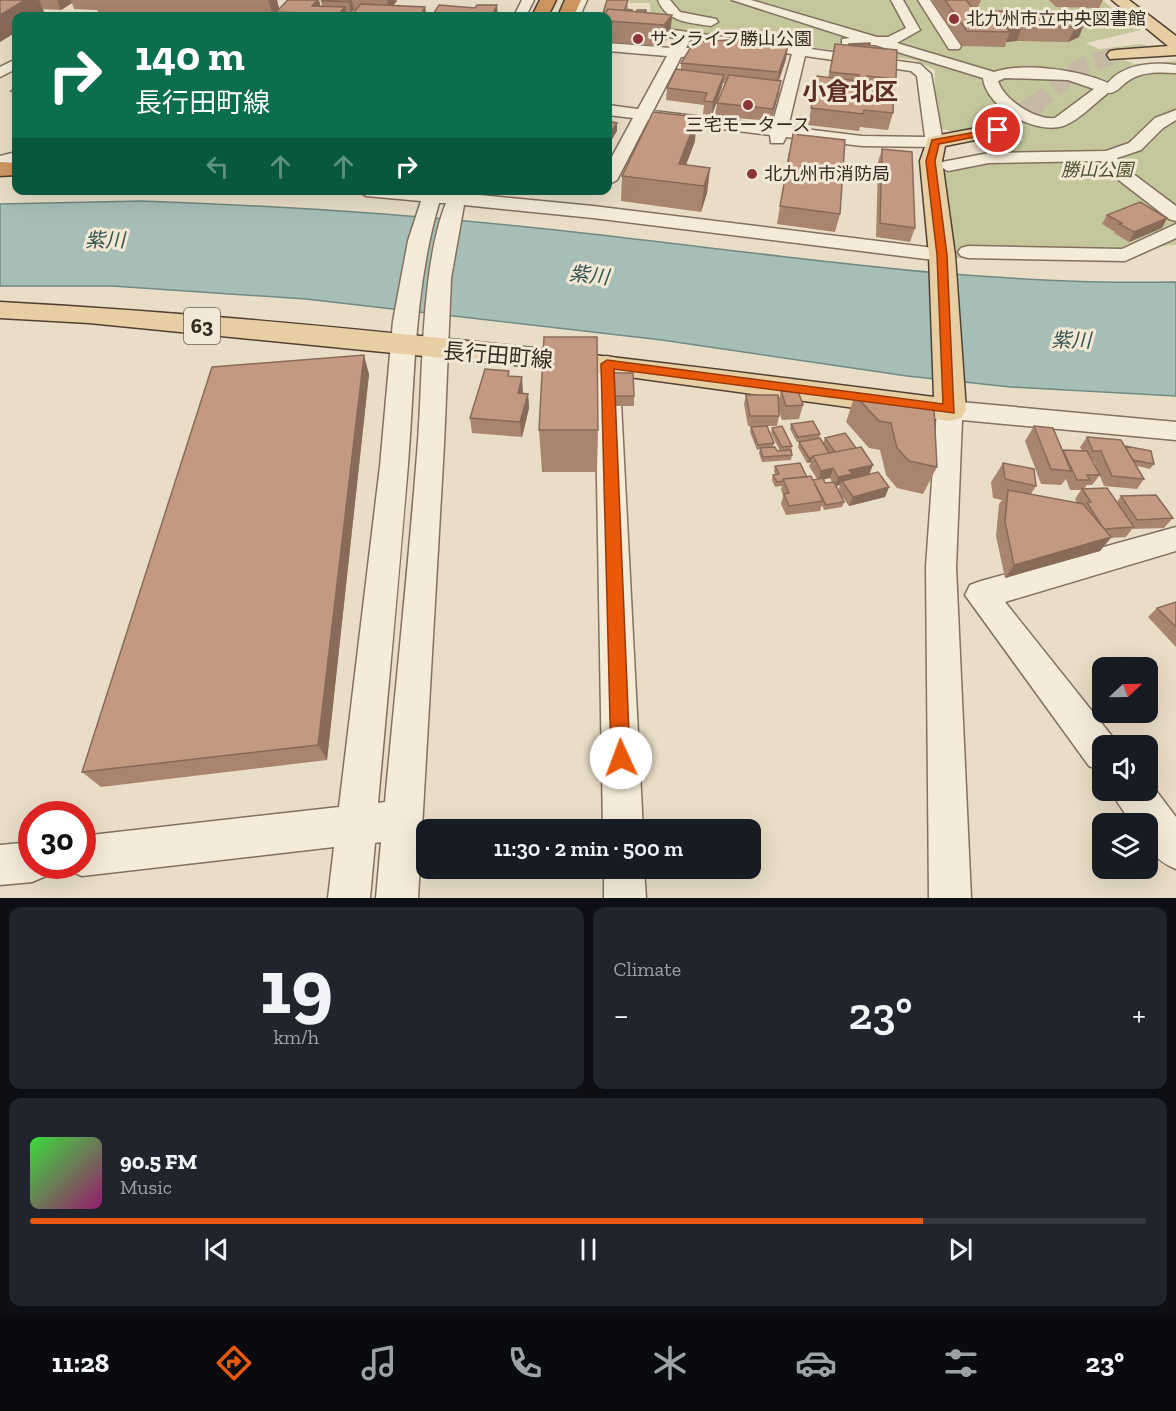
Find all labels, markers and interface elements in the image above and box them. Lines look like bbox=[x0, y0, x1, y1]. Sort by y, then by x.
place label: 北九州市立中央図書館 bbox=[966, 8, 1146, 30]
marker: 北九州市立中央図書館 bbox=[947, 12, 961, 26]
place label: サンライフ勝山公園 bbox=[650, 28, 812, 50]
text: 140 m bbox=[135, 30, 245, 81]
marker: サンライフ勝山公園 bbox=[631, 32, 645, 46]
icon: right bbox=[36, 36, 114, 114]
district label: 小倉北区 bbox=[802, 77, 898, 106]
text: 長行田町線 bbox=[135, 87, 270, 119]
marker: 三宅モータース bbox=[741, 98, 755, 112]
pin bbox=[972, 104, 1023, 155]
icon: arrive bbox=[981, 113, 1014, 146]
place label: 三宅モータース bbox=[685, 114, 811, 136]
icon: left bbox=[201, 150, 234, 183]
icon: ahead bbox=[264, 150, 297, 183]
icon: ahead bbox=[327, 150, 360, 183]
icon: right bbox=[390, 150, 423, 183]
park label: 勝山公園 bbox=[1061, 159, 1136, 181]
place label: 北九州市消防局 bbox=[764, 163, 890, 185]
marker: 北九州市消防局 bbox=[745, 167, 759, 181]
water label: 紫川 bbox=[85, 228, 127, 252]
water label: 紫川 bbox=[568, 261, 612, 289]
road number: 63 bbox=[184, 308, 220, 344]
water label: 紫川 bbox=[1051, 328, 1093, 352]
street label: 長行田町線 bbox=[442, 337, 554, 374]
north arrow bbox=[1092, 657, 1158, 723]
map controls bbox=[1092, 657, 1158, 879]
position arrow bbox=[589, 726, 653, 790]
button: sound bbox=[1092, 735, 1158, 801]
speed limit sign: 30 bbox=[18, 801, 96, 879]
button: layers bbox=[1092, 813, 1158, 879]
text: 11:30 · 2 min · 500 m bbox=[494, 835, 683, 862]
text: 19 bbox=[260, 939, 333, 1033]
text: Climate bbox=[614, 957, 681, 981]
text: 23° bbox=[849, 987, 913, 1041]
text: − bbox=[614, 995, 629, 1034]
text: + bbox=[1132, 995, 1146, 1034]
text: km/h bbox=[273, 1025, 319, 1049]
text: 90.5 FM bbox=[120, 1148, 197, 1175]
text: Music bbox=[120, 1175, 172, 1199]
icon: previous bbox=[200, 1233, 233, 1266]
icon: pause bbox=[572, 1233, 605, 1266]
icon: next bbox=[944, 1233, 977, 1266]
icon: directions bbox=[213, 1342, 255, 1384]
icon: music bbox=[358, 1342, 400, 1384]
icon: phone bbox=[504, 1342, 546, 1384]
icon: climate bbox=[649, 1342, 691, 1384]
icon: car bbox=[795, 1342, 837, 1384]
icon: filters bbox=[940, 1342, 982, 1384]
text: 11:28 bbox=[52, 1347, 109, 1379]
text: 23° bbox=[1085, 1347, 1124, 1379]

